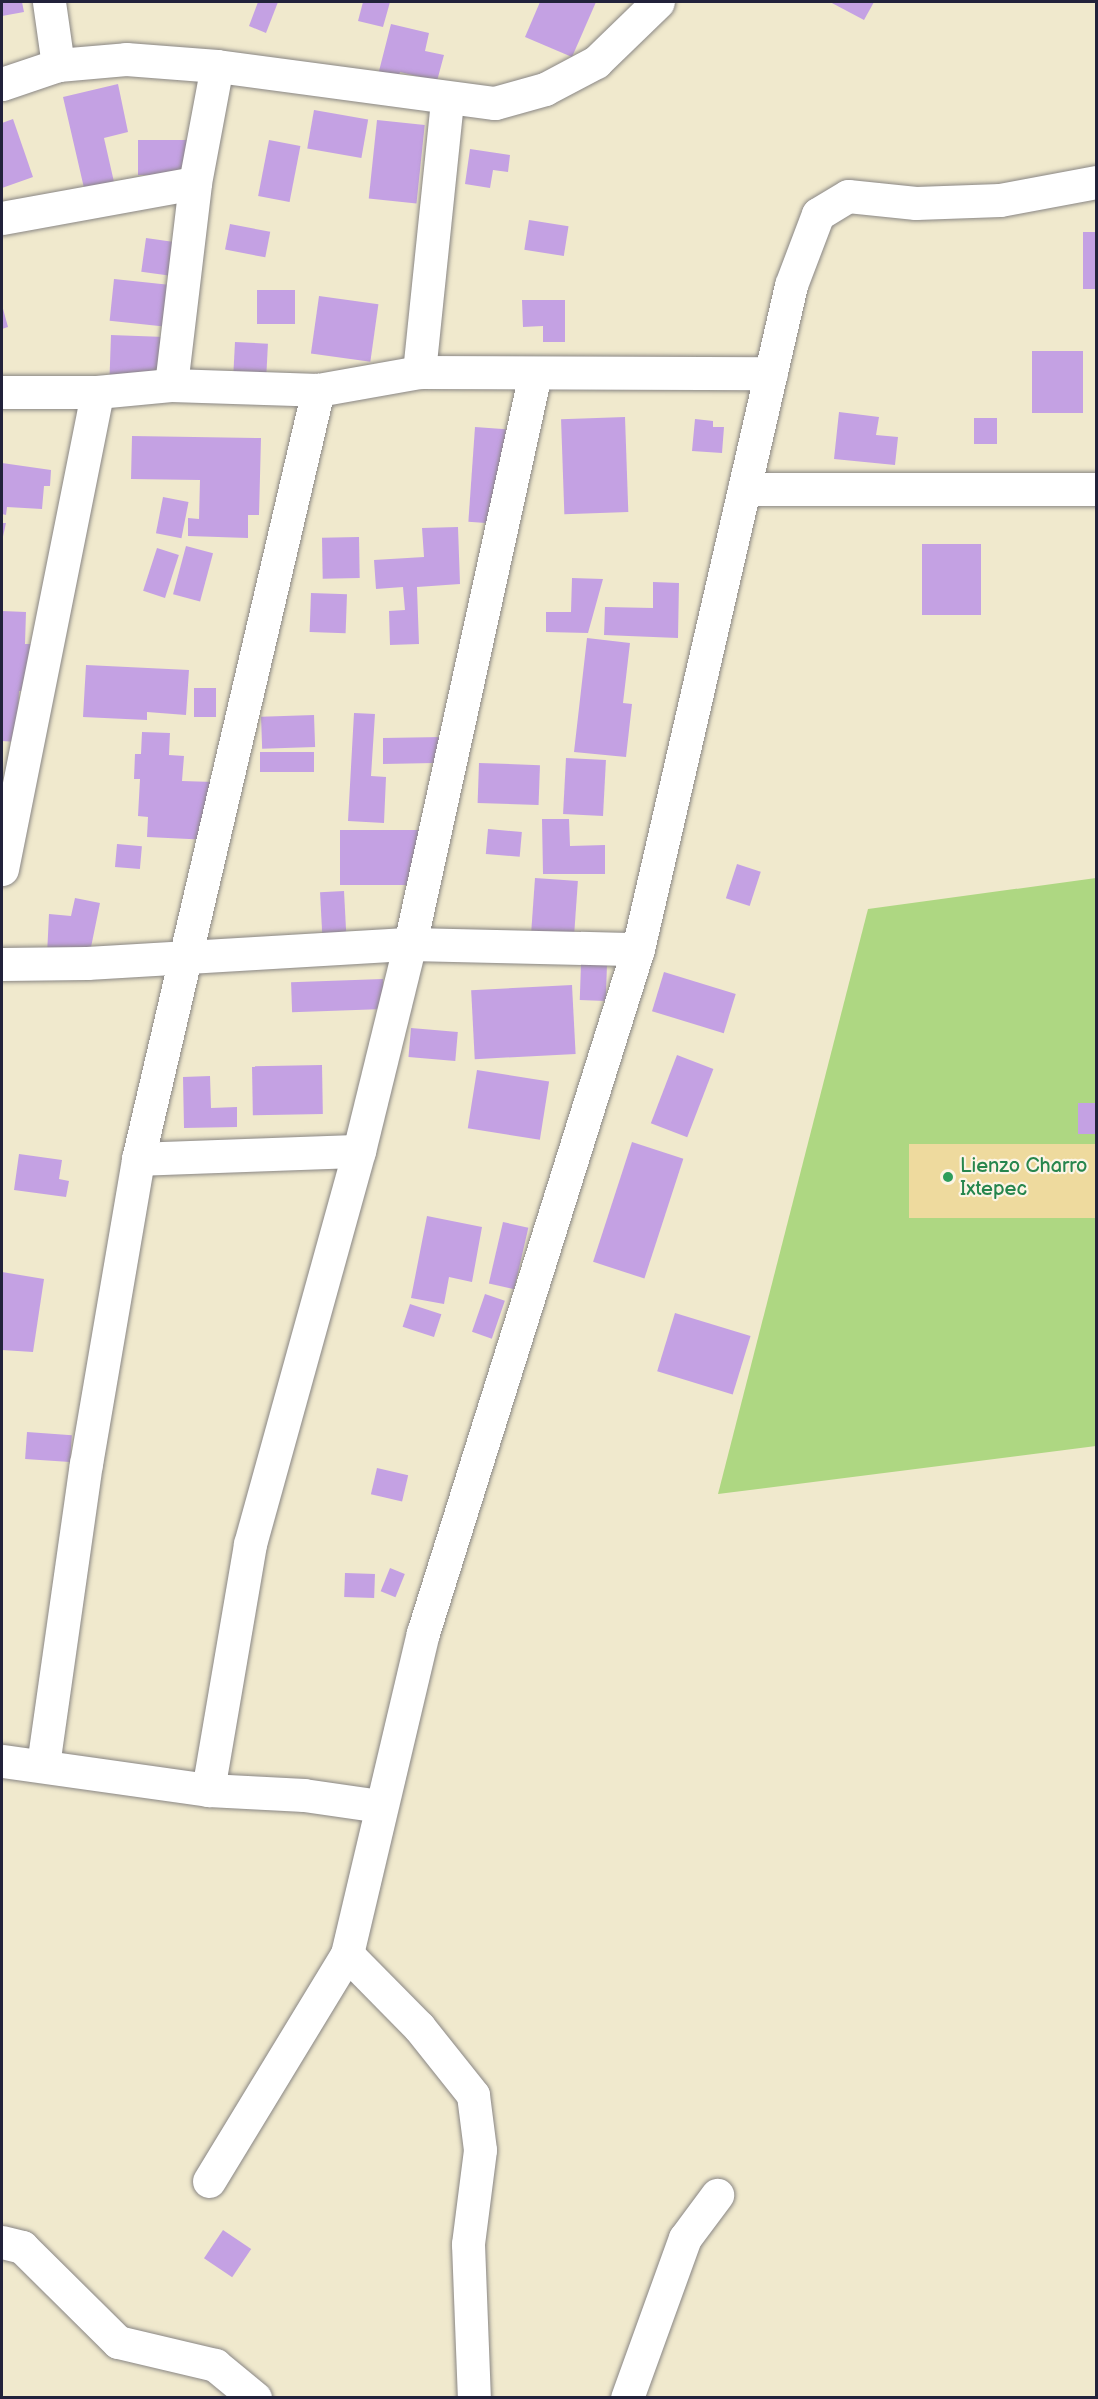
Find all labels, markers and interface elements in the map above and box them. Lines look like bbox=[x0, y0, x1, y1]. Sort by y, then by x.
place label: Lienzo Charro Ixtepec bbox=[960, 1154, 1087, 1201]
marker: Lienzo Charro Ixtepec bbox=[941, 1170, 955, 1184]

